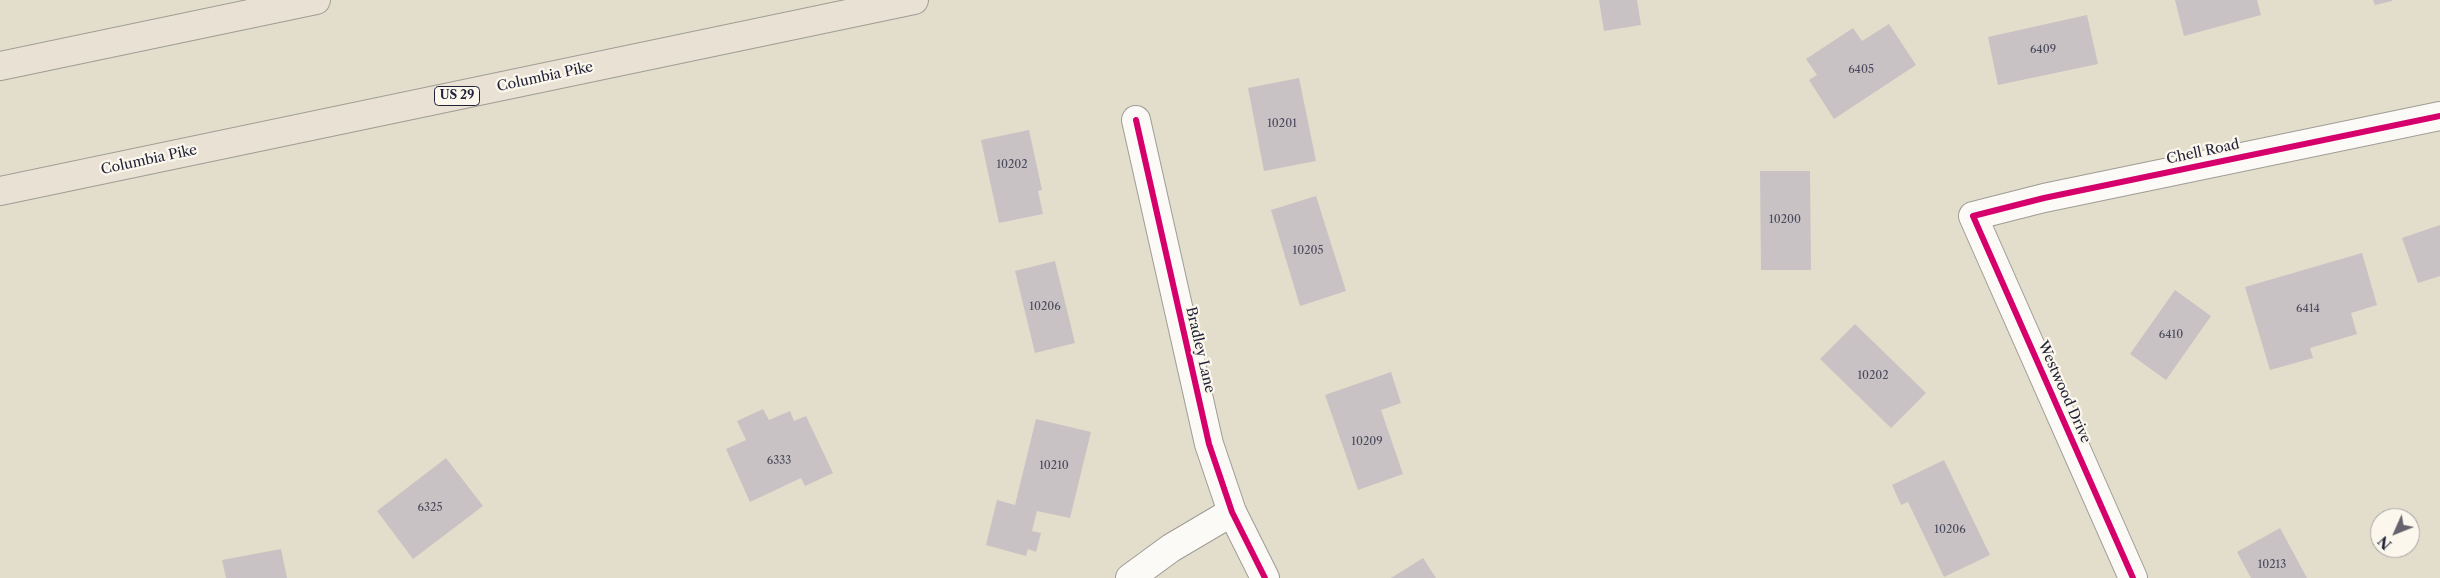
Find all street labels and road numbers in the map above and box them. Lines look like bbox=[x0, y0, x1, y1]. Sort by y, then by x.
street label: Columbia Pike bbox=[495, 59, 595, 95]
road number: US 29 bbox=[434, 86, 480, 105]
street label: Chell Road bbox=[2165, 136, 2241, 168]
street label: Columbia Pike bbox=[99, 142, 199, 178]
street label: Bradley Lane bbox=[1182, 305, 1218, 395]
street label: Westwood Drive bbox=[2034, 338, 2094, 446]

